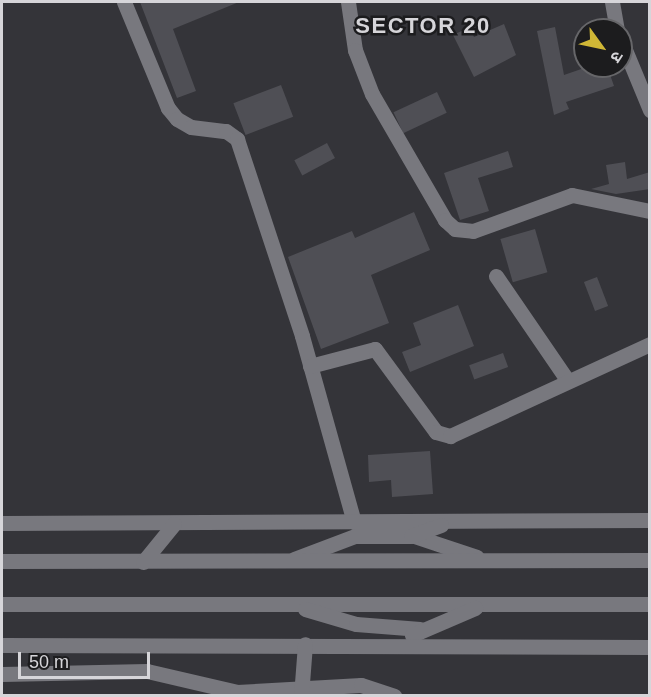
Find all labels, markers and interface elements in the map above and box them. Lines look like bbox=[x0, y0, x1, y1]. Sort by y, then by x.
district label: SECTOR 20 bbox=[355, 13, 491, 39]
north arrow bbox=[573, 18, 633, 78]
text: उ bbox=[607, 48, 627, 66]
scale bar bbox=[21, 640, 153, 678]
text: 50 m bbox=[29, 652, 69, 672]

